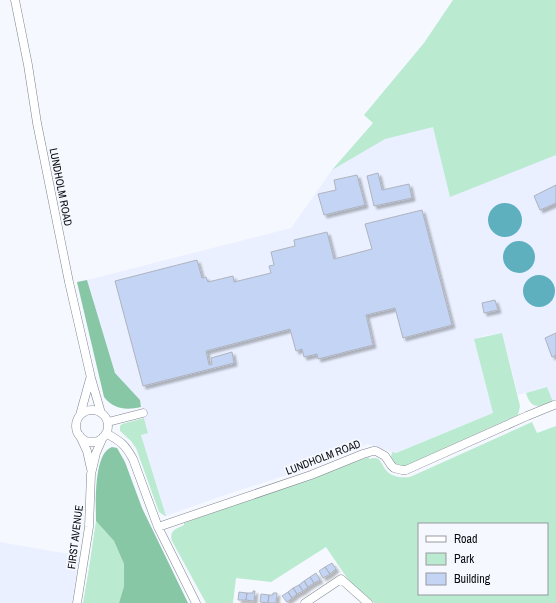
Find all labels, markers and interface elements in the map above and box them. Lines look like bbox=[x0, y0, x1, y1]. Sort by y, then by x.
street label: LUNDHOLM ROAD bbox=[47, 147, 75, 227]
street label: LUNDHOLM ROAD bbox=[284, 436, 362, 478]
street label: FIRST AVENUE bbox=[64, 504, 86, 570]
legend bbox=[418, 523, 548, 595]
text: Road bbox=[454, 531, 478, 547]
text: Park bbox=[454, 551, 474, 567]
text: Building bbox=[454, 571, 491, 587]

